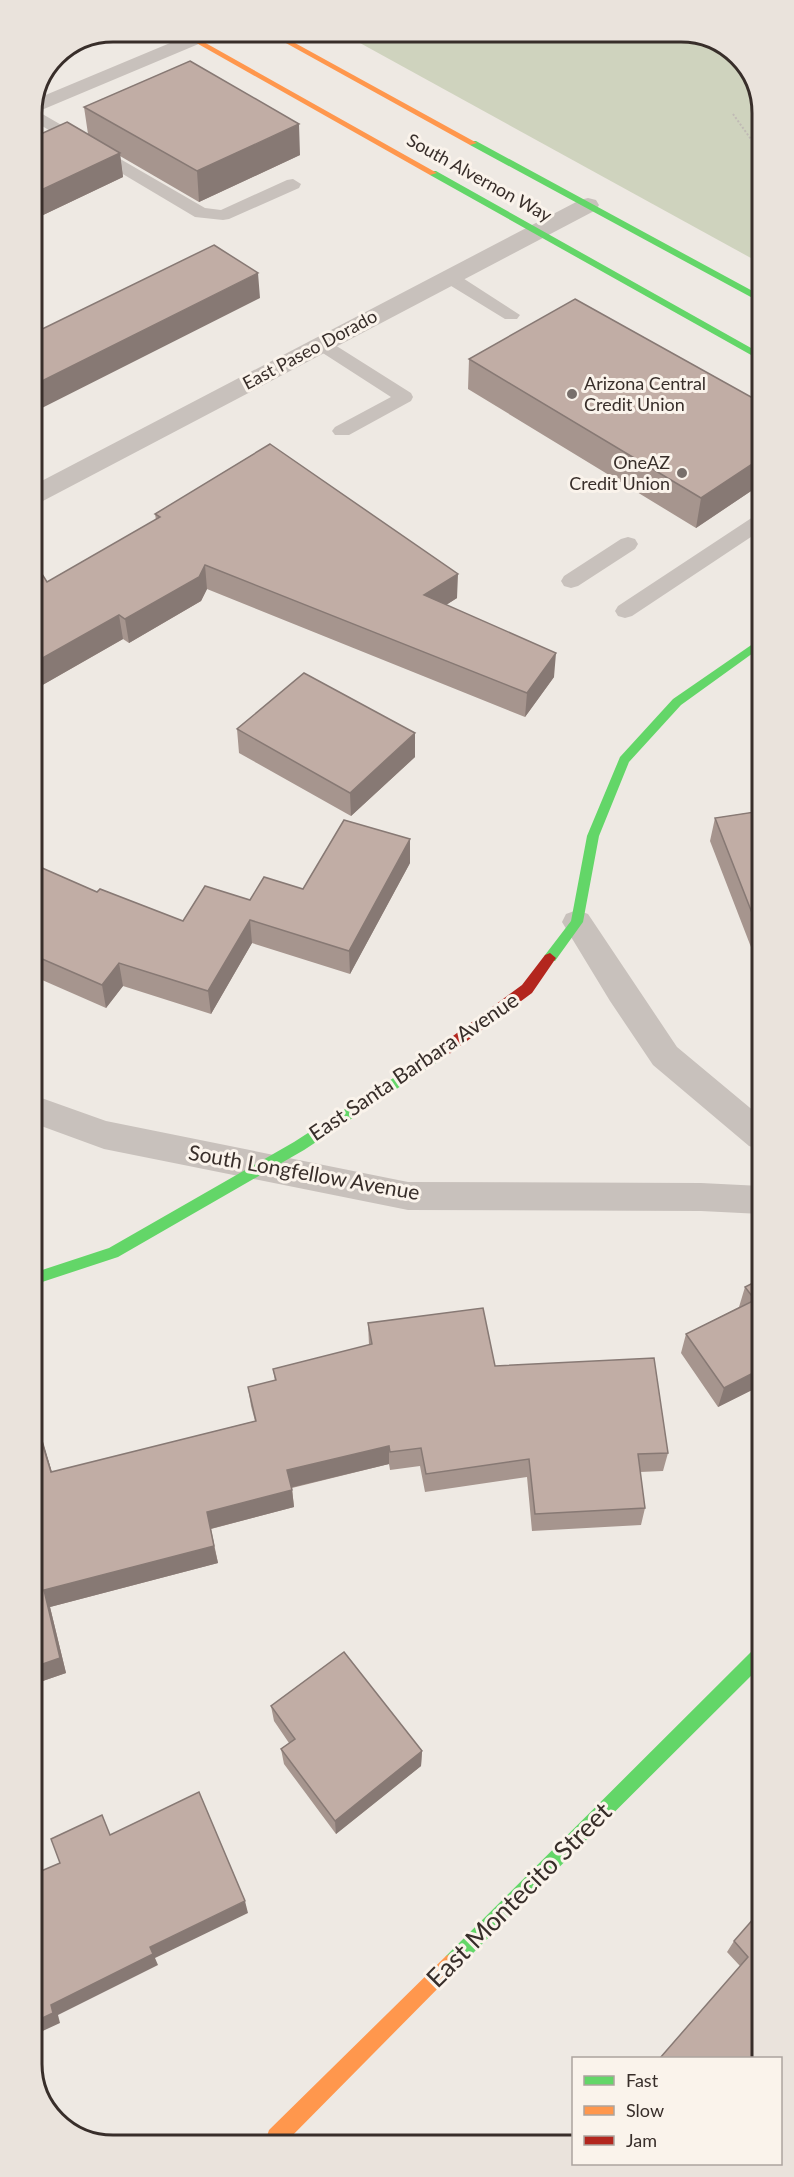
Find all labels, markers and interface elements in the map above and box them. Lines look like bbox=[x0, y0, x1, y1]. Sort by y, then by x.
street label: South Alvernon Way bbox=[403, 128, 556, 226]
street label: East Paseo Dorado bbox=[239, 304, 381, 394]
place label: Arizona Central Credit Union bbox=[584, 372, 706, 415]
marker: Arizona Central Credit Union bbox=[565, 387, 579, 401]
place label: OneAZ Credit Union bbox=[569, 451, 670, 494]
marker: OneAZ Credit Union bbox=[675, 466, 689, 480]
street label: East Santa Barbara Avenue bbox=[304, 986, 522, 1145]
street label: South Longfellow Avenue bbox=[187, 1139, 422, 1204]
street label: East Montecito Street bbox=[419, 1795, 618, 1993]
legend bbox=[572, 2057, 782, 2165]
text: Fast bbox=[626, 2069, 659, 2091]
text: Slow bbox=[626, 2099, 664, 2121]
text: Jam bbox=[626, 2129, 657, 2151]

